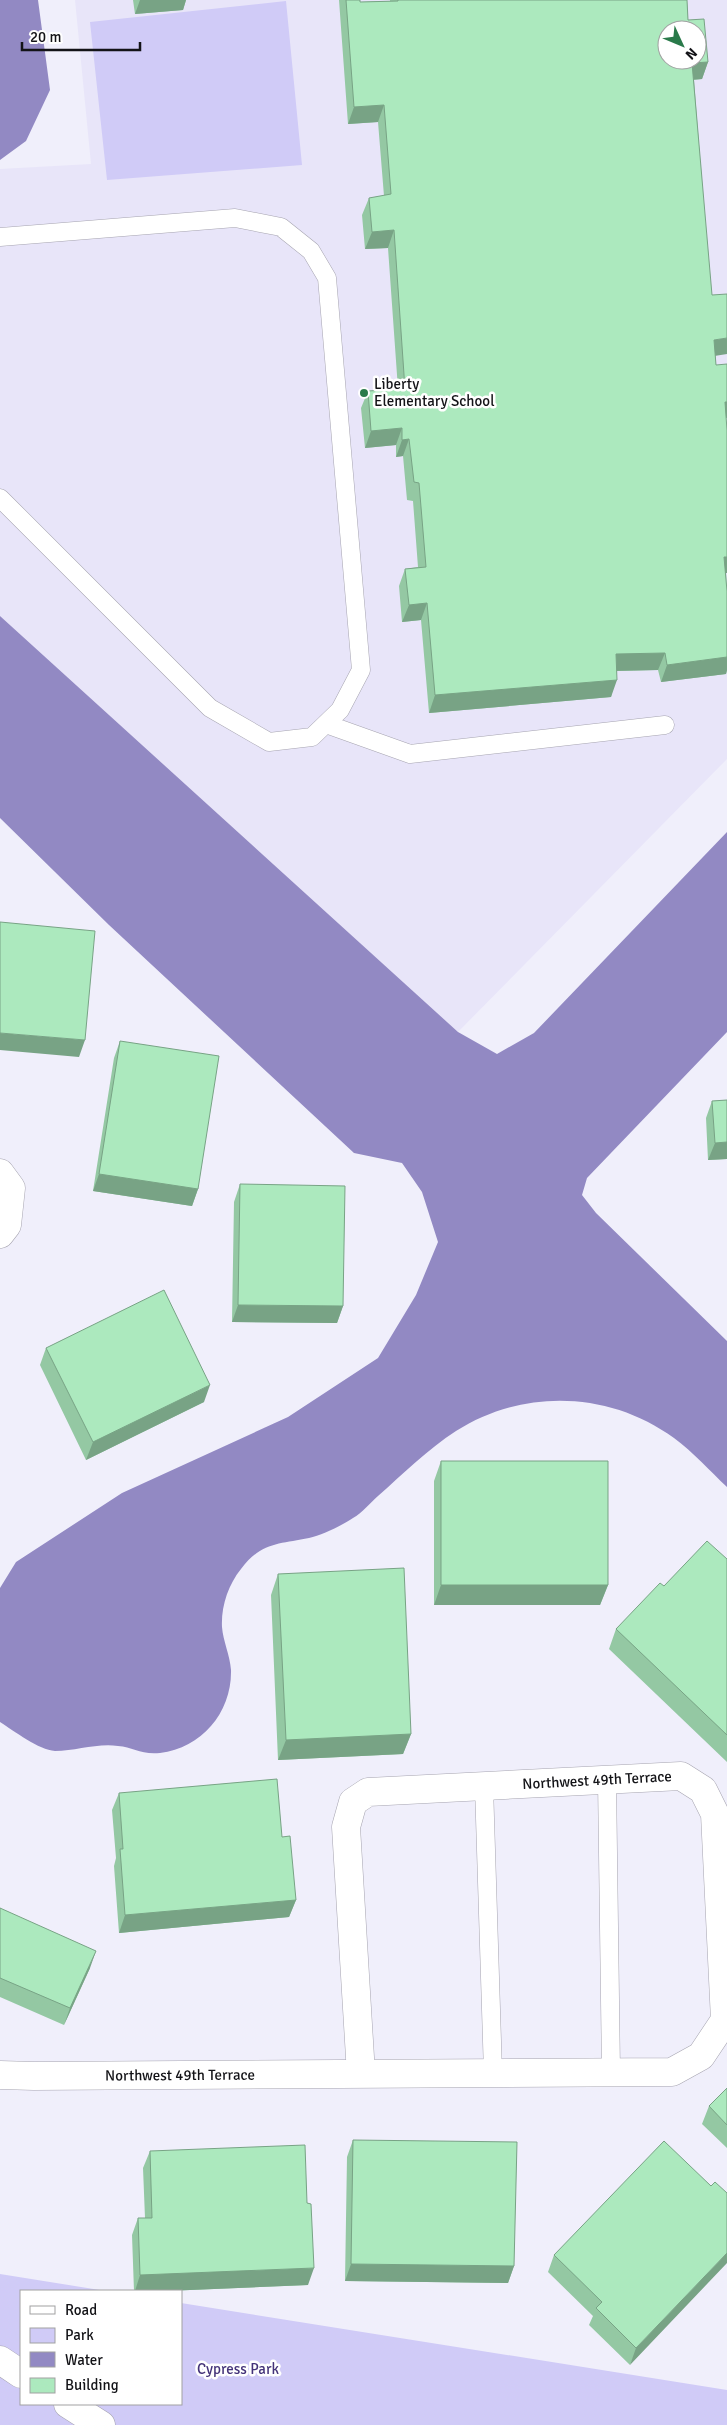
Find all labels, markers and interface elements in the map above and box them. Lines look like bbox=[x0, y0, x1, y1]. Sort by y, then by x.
scale bar bbox=[22, 20, 140, 52]
north arrow bbox=[657, 20, 707, 70]
text: 20 m bbox=[30, 28, 61, 46]
text: N bbox=[681, 44, 700, 63]
place label: Liberty Elementary School bbox=[374, 375, 495, 410]
marker: Liberty Elementary School bbox=[358, 387, 370, 399]
street label: Northwest 49th Terrace bbox=[522, 1767, 672, 1793]
street label: Northwest 49th Terrace bbox=[105, 2066, 255, 2085]
legend bbox=[20, 2290, 182, 2405]
text: Road bbox=[65, 2301, 97, 2319]
text: Park bbox=[65, 2326, 94, 2344]
text: Water bbox=[65, 2351, 103, 2369]
park label: Cypress Park bbox=[197, 2360, 279, 2378]
text: Building bbox=[65, 2376, 119, 2394]

